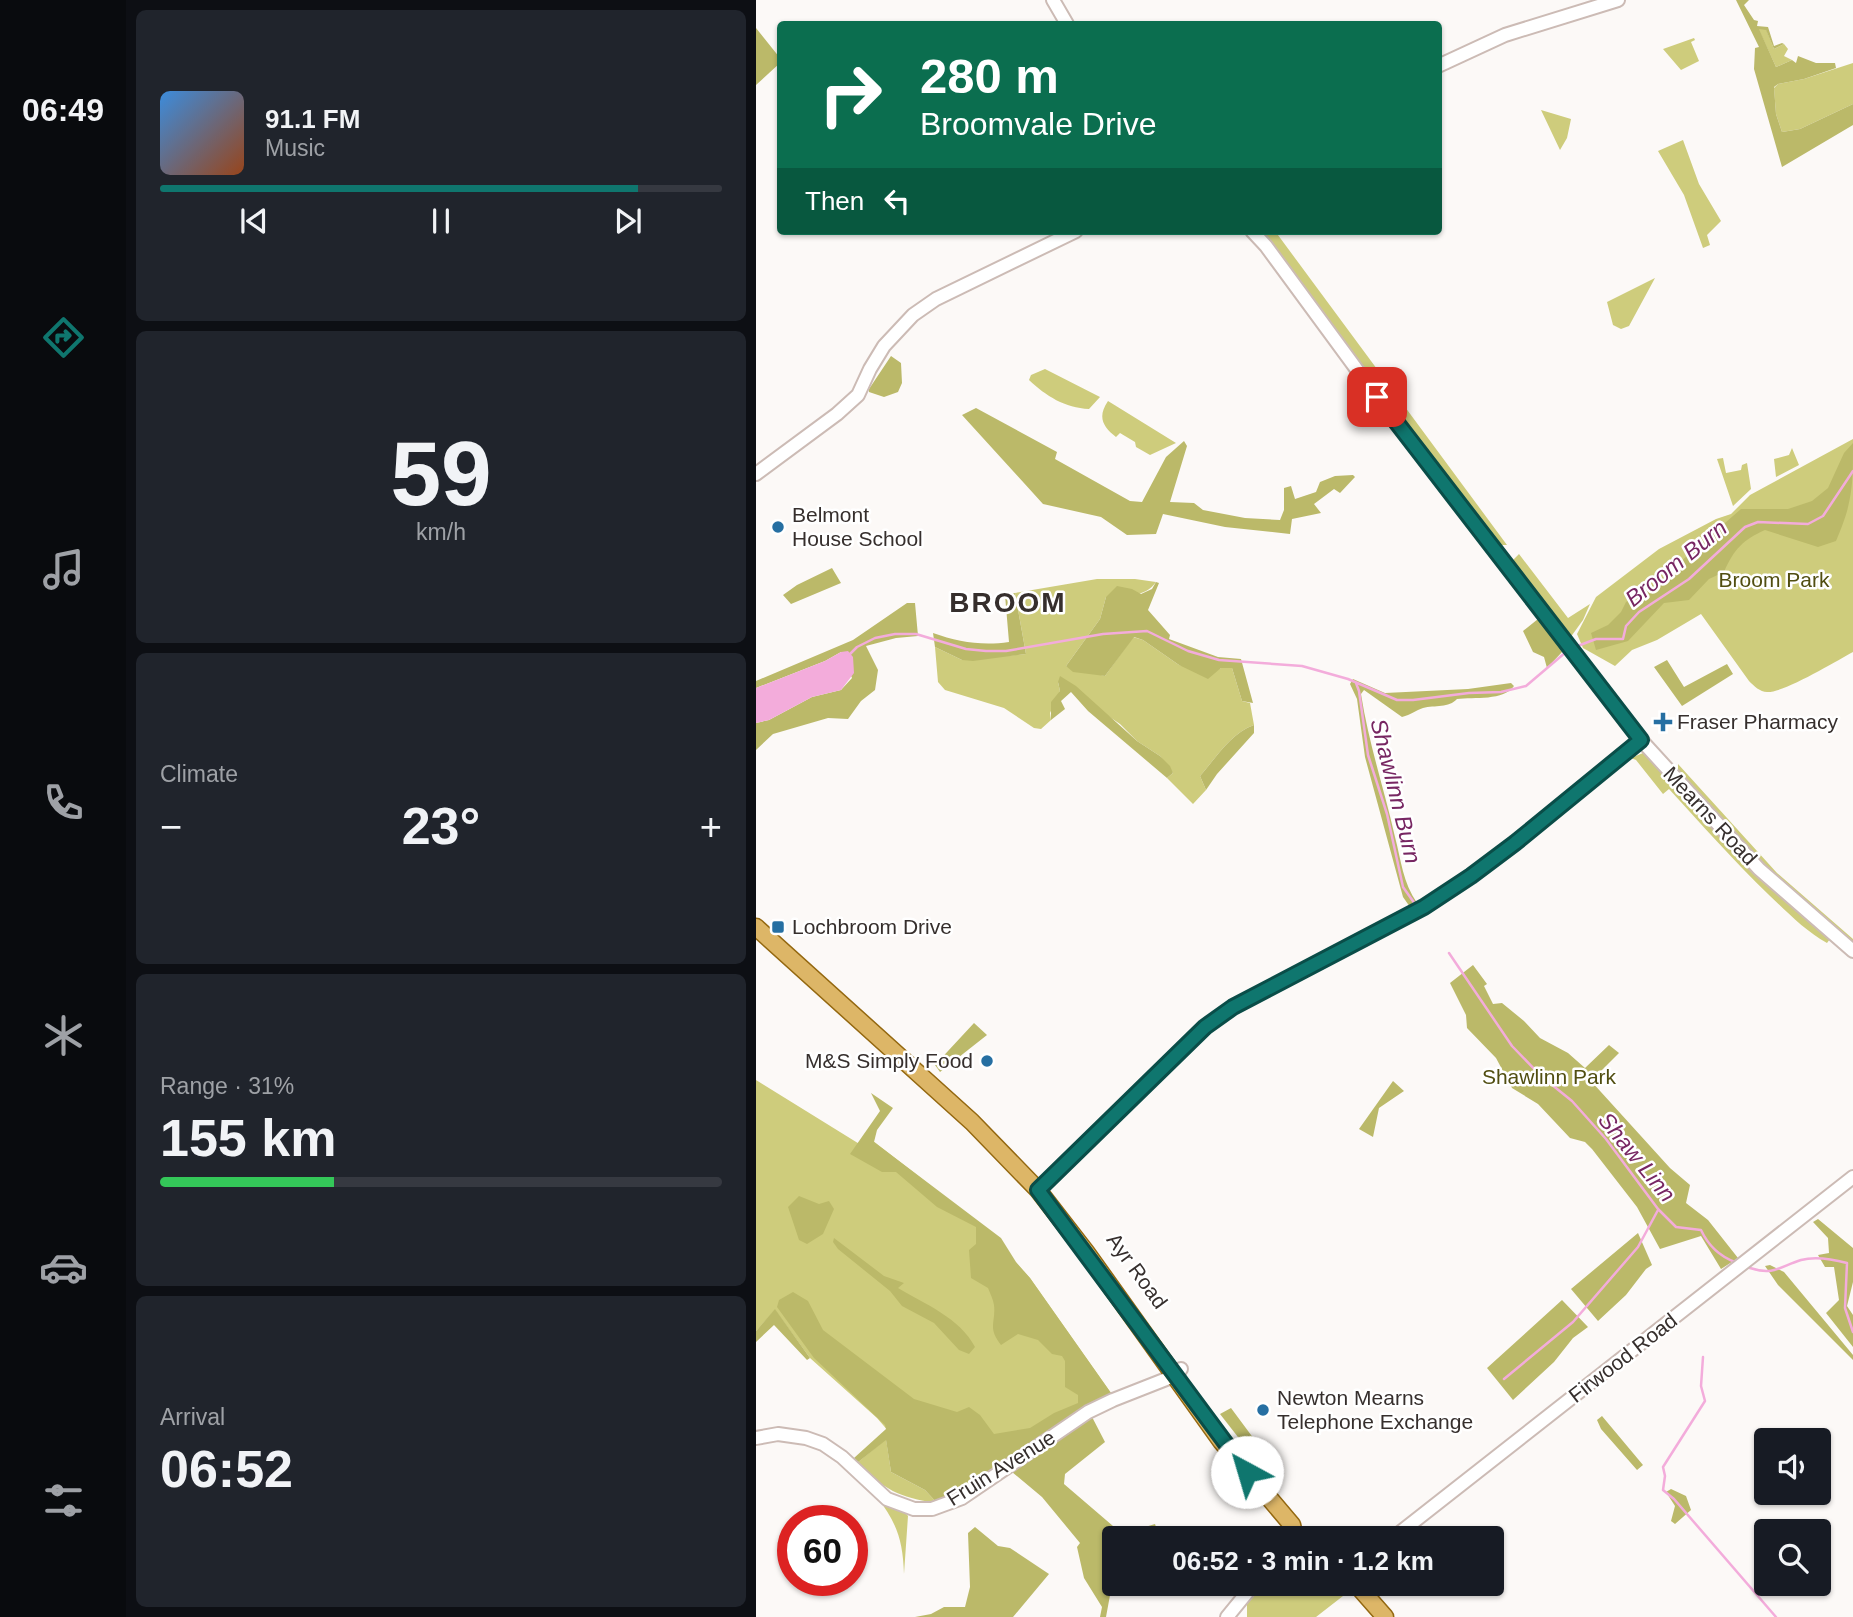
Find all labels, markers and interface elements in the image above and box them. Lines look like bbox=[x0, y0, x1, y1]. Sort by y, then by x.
icon: right bbox=[805, 49, 896, 140]
text: 280 m bbox=[920, 49, 1059, 103]
text: 06:49 bbox=[22, 92, 104, 128]
text: 91.1 FM bbox=[265, 104, 360, 134]
text: Broomvale Drive bbox=[920, 106, 1157, 142]
text: Music bbox=[265, 135, 325, 161]
icon: left bbox=[878, 182, 916, 220]
text: Then bbox=[805, 186, 864, 216]
icon: previous bbox=[235, 202, 273, 240]
icon: pause bbox=[422, 202, 460, 240]
icon: next bbox=[609, 202, 647, 240]
icon: directions bbox=[39, 313, 88, 362]
pin bbox=[1347, 367, 1407, 427]
icon: arrive bbox=[1358, 378, 1396, 416]
text: 59 bbox=[390, 423, 492, 524]
place label: Belmont House School bbox=[792, 503, 923, 550]
water label: Broom Burn bbox=[1620, 514, 1732, 612]
text: km/h bbox=[416, 519, 466, 545]
marker: Belmont House School bbox=[770, 519, 786, 535]
icon: music bbox=[39, 545, 88, 594]
park label: Broom Park bbox=[1719, 568, 1830, 591]
district label: BROOM bbox=[949, 587, 1067, 618]
place label: Fraser Pharmacy bbox=[1677, 710, 1839, 733]
marker: Fraser Pharmacy bbox=[1655, 714, 1671, 730]
water label: Shawlinn Burn bbox=[1365, 716, 1427, 866]
text: Climate bbox=[160, 761, 238, 787]
street label: Mearns Road bbox=[1659, 762, 1762, 870]
icon: phone bbox=[39, 778, 88, 827]
text: 23° bbox=[402, 797, 480, 855]
text: − bbox=[160, 806, 182, 848]
text: + bbox=[700, 806, 722, 848]
place label: Lochbroom Drive bbox=[792, 915, 952, 938]
marker: Lochbroom Drive bbox=[770, 919, 786, 935]
icon: climate bbox=[39, 1011, 88, 1060]
place label: M&S Simply Food bbox=[805, 1049, 973, 1072]
marker: M&S Simply Food bbox=[979, 1053, 995, 1069]
park label: Shawlinn Park bbox=[1482, 1065, 1617, 1088]
text: Range · 31% bbox=[160, 1073, 294, 1099]
water label: Shaw Linn bbox=[1593, 1107, 1681, 1207]
text: 155 km bbox=[160, 1109, 336, 1167]
street label: Ayr Road bbox=[1102, 1229, 1172, 1313]
icon: car bbox=[39, 1243, 88, 1292]
street label: Firwood Road bbox=[1564, 1308, 1681, 1407]
place label: Newton Mearns Telephone Exchange bbox=[1277, 1386, 1473, 1433]
marker: Newton Mearns Telephone Exchange bbox=[1255, 1402, 1271, 1418]
text: Arrival bbox=[160, 1404, 225, 1430]
street label: Fruin Avenue bbox=[942, 1425, 1059, 1510]
map controls bbox=[1754, 1428, 1831, 1596]
button: sound bbox=[1754, 1428, 1831, 1505]
position arrow bbox=[1210, 1435, 1284, 1509]
text: 06:52 bbox=[160, 1440, 293, 1498]
icon: filters bbox=[39, 1476, 88, 1525]
speed limit sign: 60 bbox=[777, 1505, 868, 1596]
button: search bbox=[1754, 1519, 1831, 1596]
text: 06:52 · 3 min · 1.2 km bbox=[1172, 1546, 1434, 1576]

